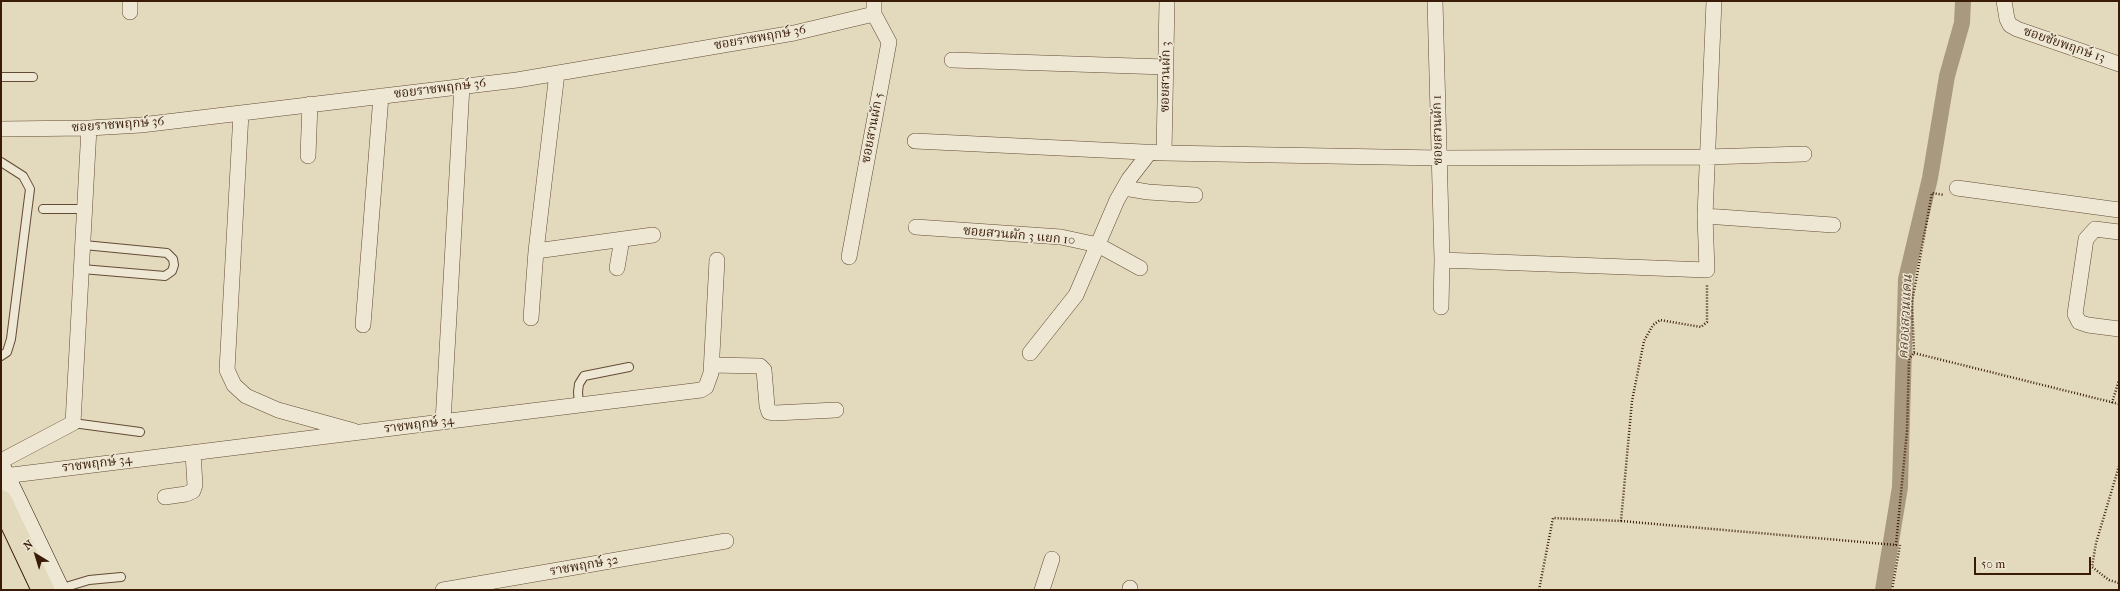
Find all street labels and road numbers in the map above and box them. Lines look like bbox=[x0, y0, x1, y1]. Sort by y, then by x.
street label: ซอยราชพฤกษ์ 36 bbox=[713, 22, 807, 54]
street label: ซอยชัยพฤกษ์ 13 bbox=[2021, 24, 2107, 66]
street label: ซอยสวนผัก 3 bbox=[1158, 41, 1174, 113]
street label: ซอยราชพฤกษ์ 36 bbox=[393, 76, 487, 102]
street label: ซอยสวนผัก 5 bbox=[859, 91, 887, 165]
street label: ซอยสวนผัก 1 bbox=[1430, 95, 1446, 165]
street label: ซอยราชพฤกษ์ 36 bbox=[71, 114, 165, 136]
street label: ซอยสวนผัก 3 แยก 10 bbox=[962, 223, 1076, 249]
street label: ราชพฤกษ์ 34 bbox=[383, 413, 455, 437]
street label: ราชพฤกษ์ 34 bbox=[61, 452, 133, 476]
street label: ราชพฤกษ์ 32 bbox=[548, 552, 620, 580]

